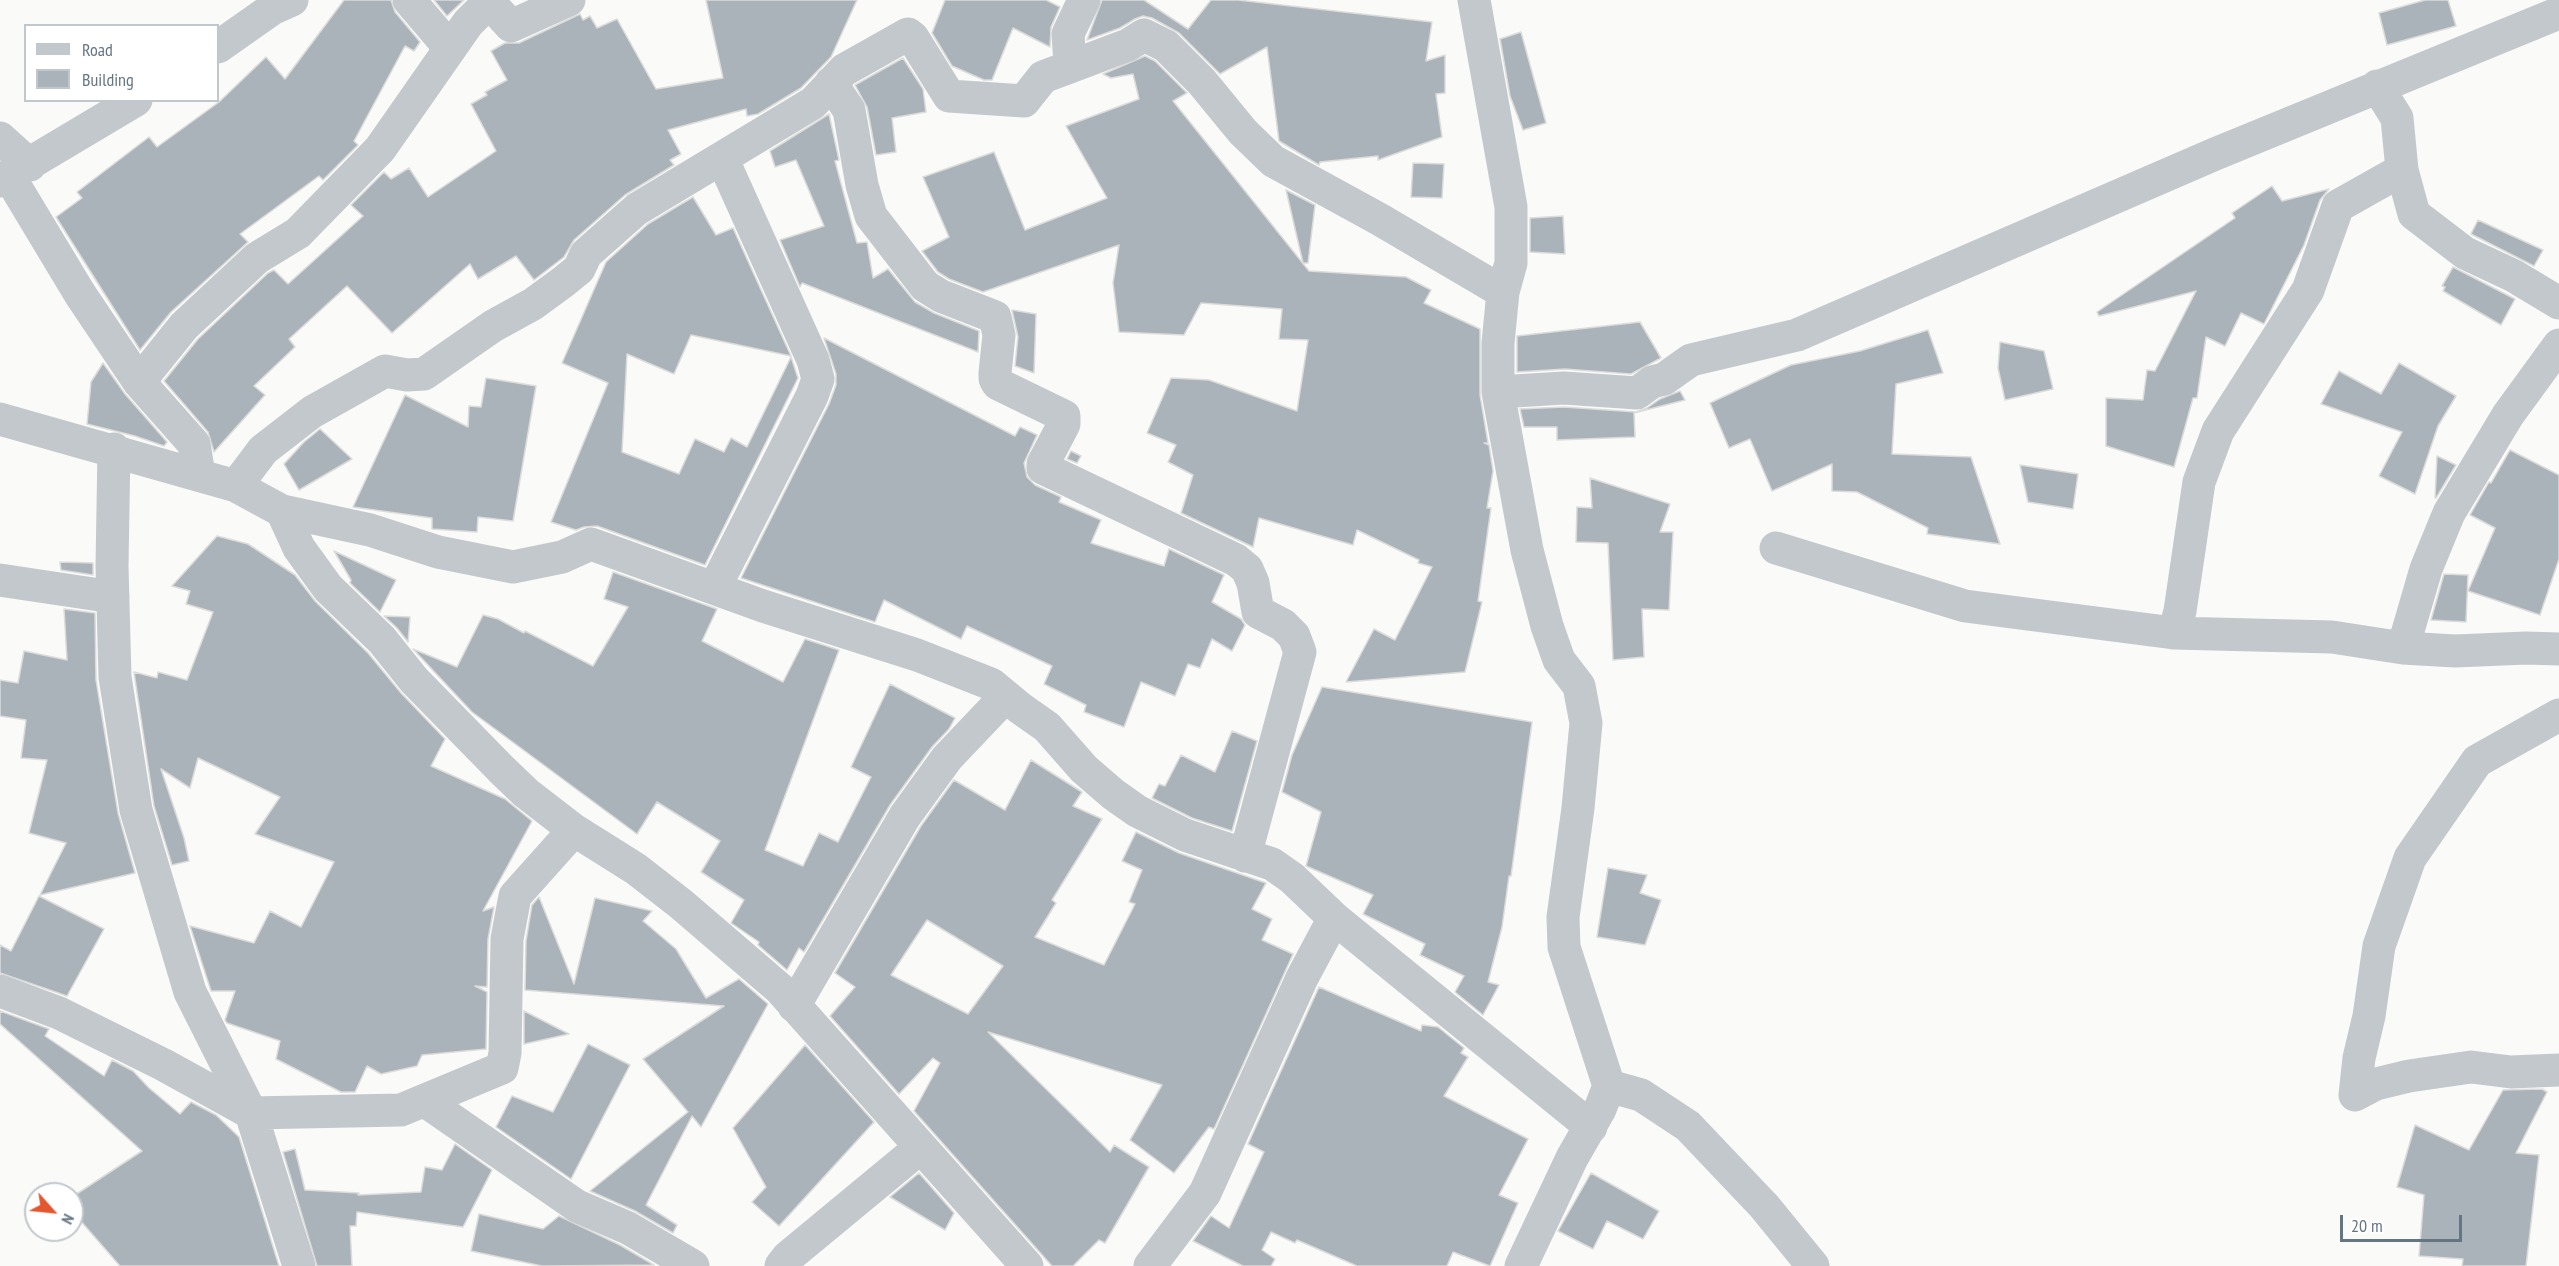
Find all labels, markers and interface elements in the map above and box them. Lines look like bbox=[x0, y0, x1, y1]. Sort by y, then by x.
legend bbox=[24, 24, 219, 102]
text: Road bbox=[82, 38, 113, 61]
text: Building bbox=[82, 68, 134, 91]
north arrow bbox=[24, 1182, 84, 1242]
scale bar bbox=[2343, 1203, 2464, 1241]
text: N bbox=[57, 1211, 79, 1228]
text: 20 m bbox=[2351, 1214, 2383, 1237]

